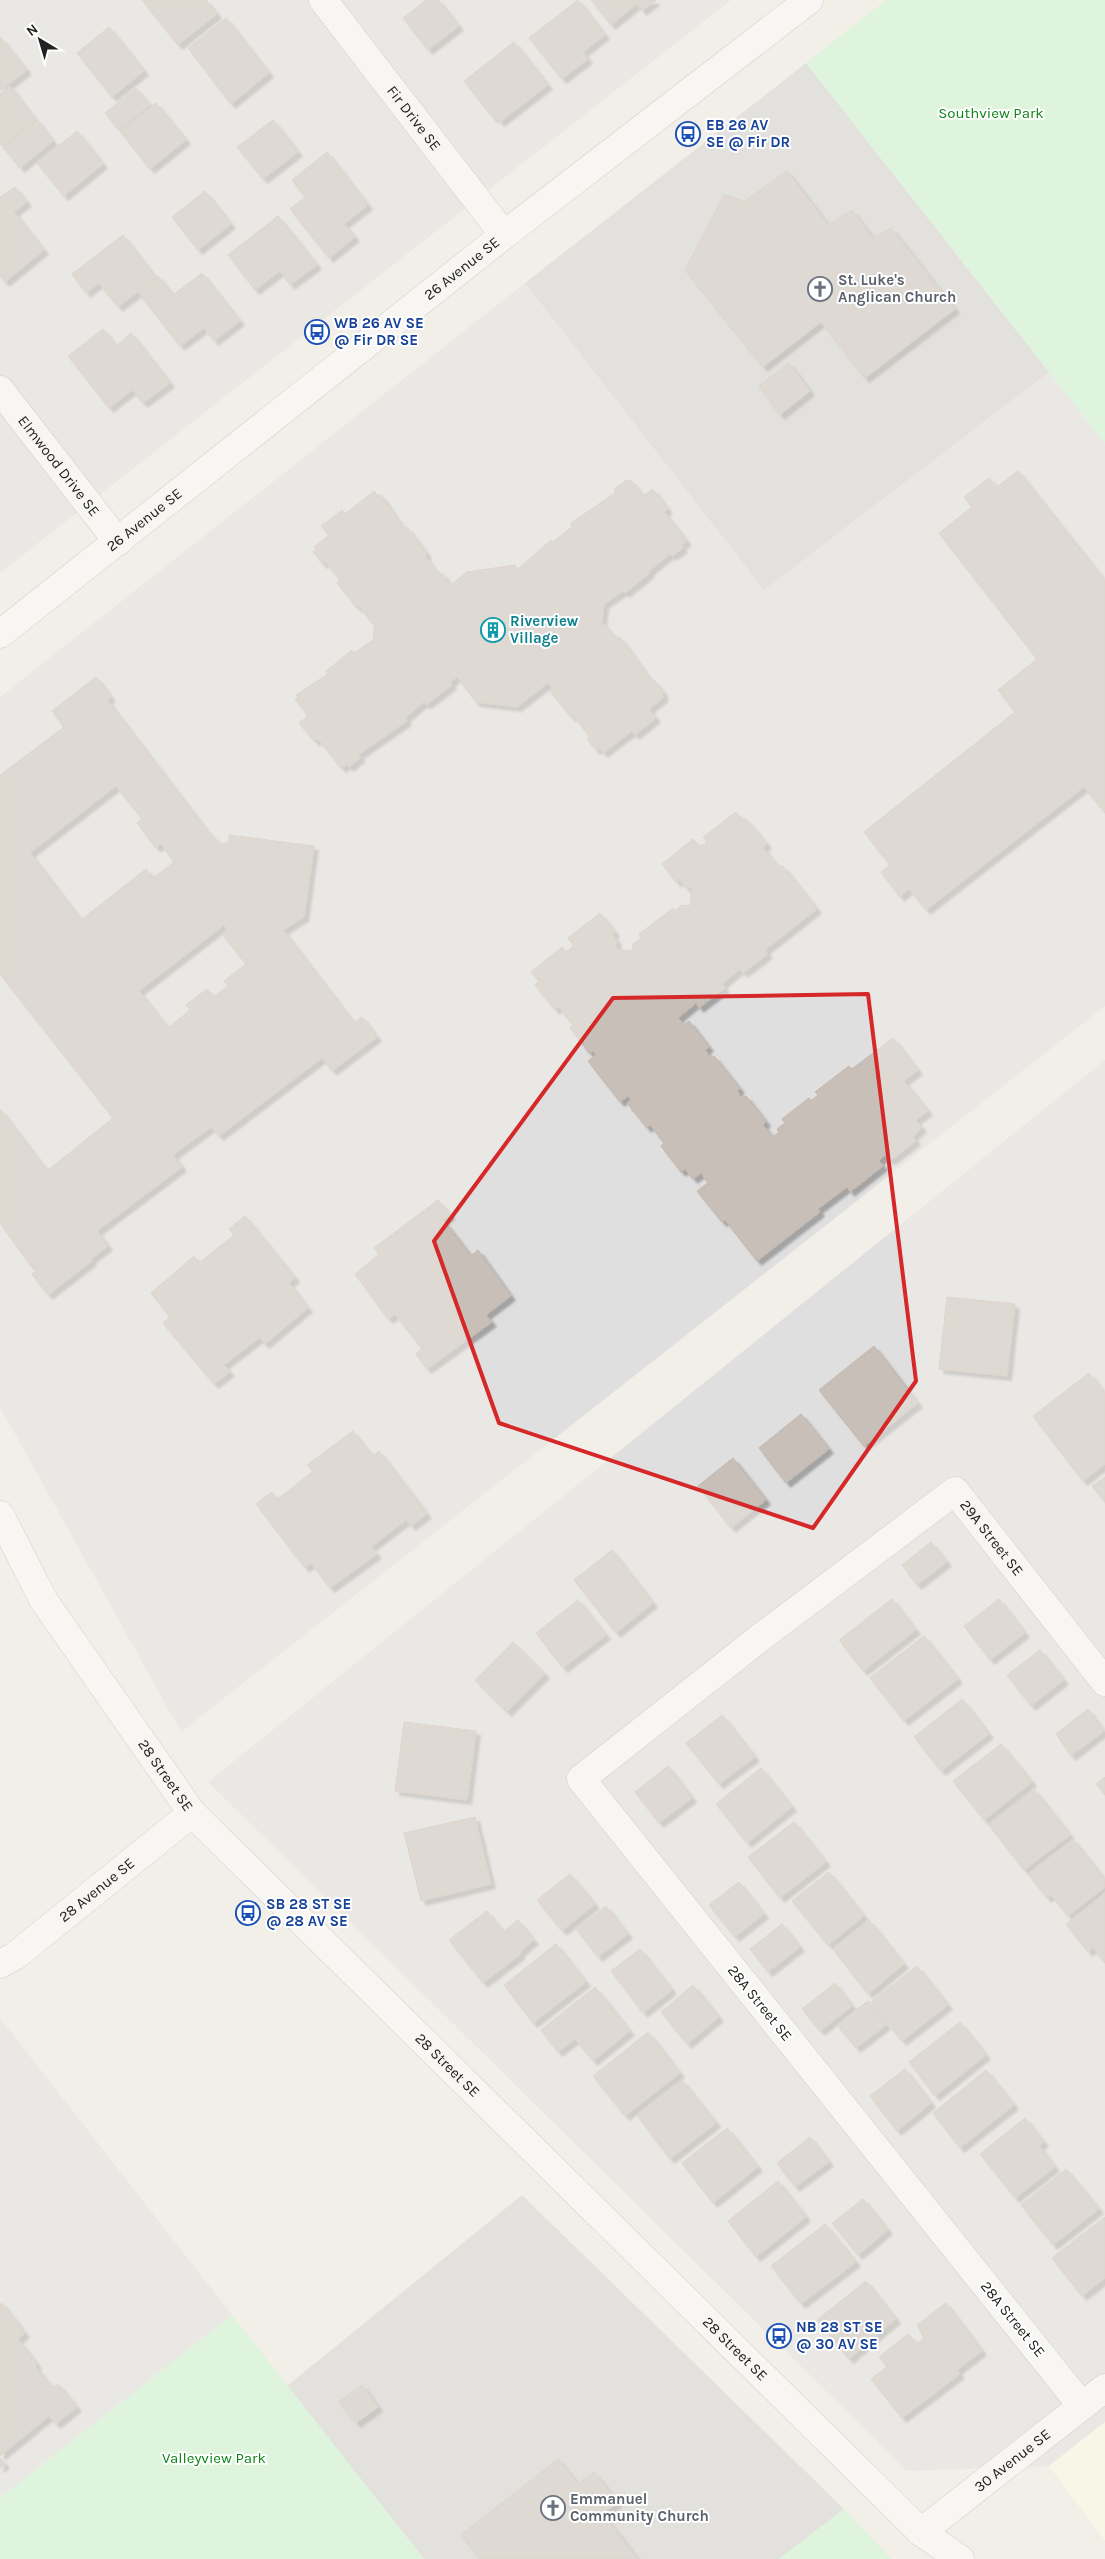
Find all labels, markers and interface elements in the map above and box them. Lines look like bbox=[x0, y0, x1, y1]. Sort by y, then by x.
north arrow bbox=[15, 15, 65, 65]
text: N bbox=[23, 20, 41, 40]
street label: Fir Drive SE bbox=[383, 82, 445, 154]
park label: Southview Park bbox=[938, 104, 1044, 122]
place label: EB 26 AV SE @ Fir DR bbox=[706, 116, 790, 151]
bus stop icon: EB 26 AV SE @ Fir DR bbox=[675, 121, 701, 147]
street label: 26 Avenue SE bbox=[420, 233, 503, 304]
place label: St. Luke's Anglican Church bbox=[838, 271, 956, 306]
church icon: St. Luke's Anglican Church bbox=[807, 276, 833, 302]
place label: WB 26 AV SE @ Fir DR SE bbox=[334, 314, 424, 349]
bus stop icon: WB 26 AV SE @ Fir DR SE bbox=[304, 319, 330, 345]
street label: Elmwood Drive SE bbox=[14, 412, 104, 520]
street label: 26 Avenue SE bbox=[103, 484, 186, 555]
place label: Riverview Village bbox=[510, 612, 579, 647]
building icon: Riverview Village bbox=[480, 617, 506, 643]
street label: 29A Street SE bbox=[956, 1496, 1027, 1579]
street label: 28 Street SE bbox=[134, 1736, 197, 1815]
street label: 28 Avenue SE bbox=[55, 1854, 138, 1926]
place label: SB 28 ST SE @ 28 AV SE bbox=[266, 1895, 351, 1930]
bus stop icon: SB 28 ST SE @ 28 AV SE bbox=[235, 1900, 261, 1926]
street label: 28A Street SE bbox=[724, 1961, 796, 2045]
street label: 28 Street SE bbox=[411, 2029, 484, 2101]
street label: 28A Street SE bbox=[977, 2277, 1049, 2361]
street label: 28 Street SE bbox=[699, 2313, 771, 2384]
place label: NB 28 ST SE @ 30 AV SE bbox=[796, 2318, 883, 2353]
bus stop icon: NB 28 ST SE @ 30 AV SE bbox=[766, 2323, 792, 2349]
street label: 30 Avenue SE bbox=[971, 2425, 1054, 2496]
park label: Valleyview Park bbox=[162, 2449, 266, 2467]
place label: Emmanuel Community Church bbox=[570, 2490, 709, 2525]
church icon: Emmanuel Community Church bbox=[540, 2495, 566, 2521]

